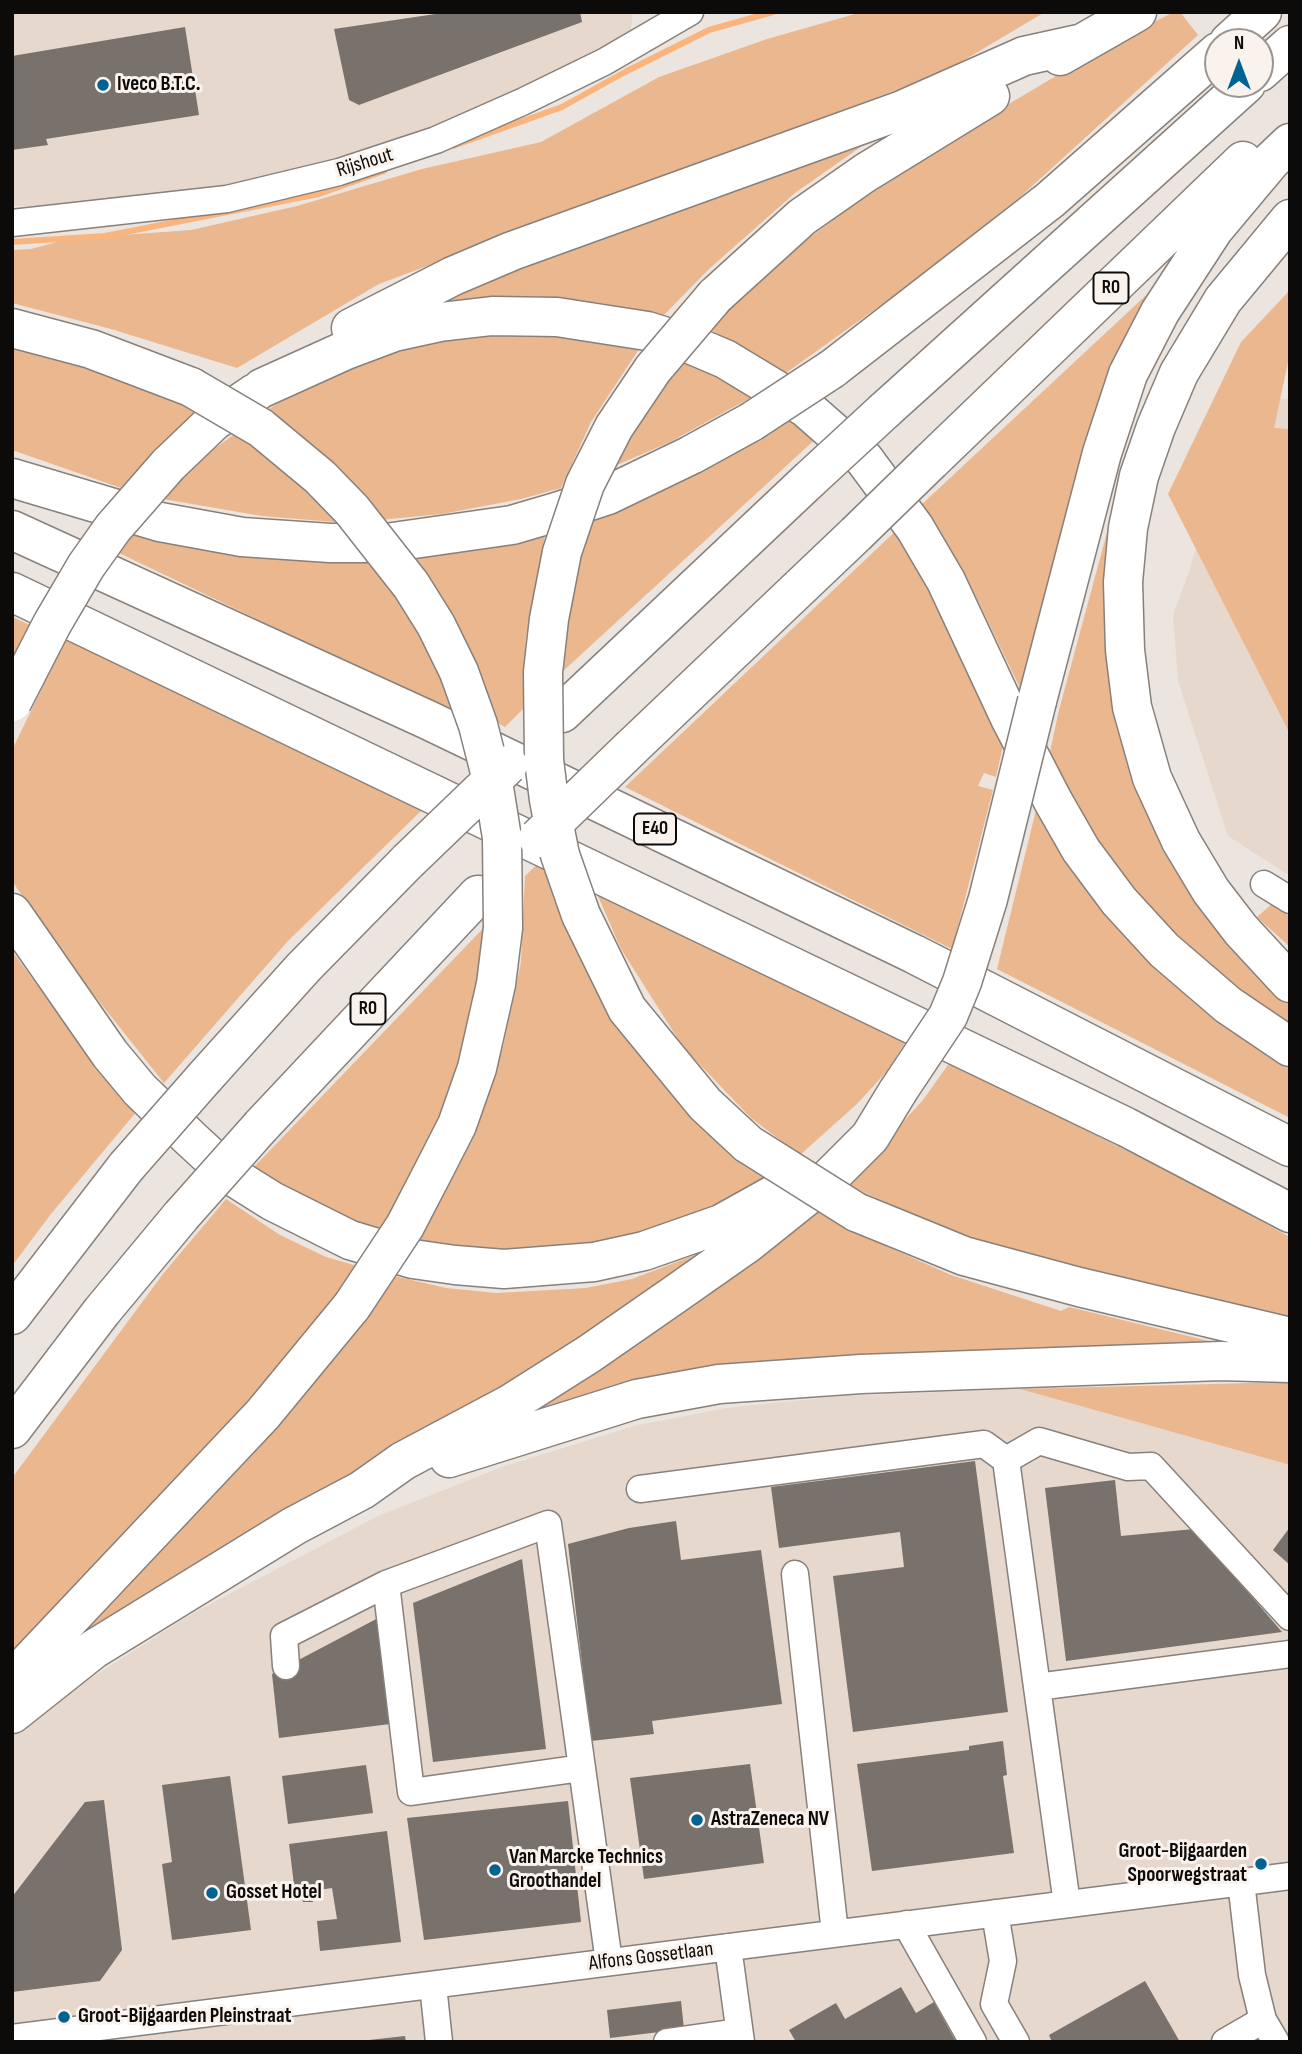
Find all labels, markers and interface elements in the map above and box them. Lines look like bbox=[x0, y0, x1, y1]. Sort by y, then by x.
north arrow bbox=[1204, 28, 1274, 98]
text: N bbox=[1234, 32, 1244, 55]
place label: Iveco B.T.C. bbox=[117, 72, 201, 98]
marker: Iveco B.T.C. bbox=[95, 77, 111, 93]
street label: Rijshout bbox=[334, 143, 396, 183]
road number: R0 bbox=[1094, 272, 1128, 304]
road number: E40 bbox=[634, 814, 676, 844]
road number: R0 bbox=[350, 993, 386, 1024]
place label: AstraZeneca NV bbox=[711, 1807, 829, 1833]
marker: AstraZeneca NV bbox=[689, 1812, 705, 1828]
place label: Groot-Bijgaarden Spoorwegstraat bbox=[1118, 1839, 1247, 1889]
place label: Van Marcke Technics Groothandel bbox=[509, 1845, 663, 1895]
marker: Groot-Bijgaarden Spoorwegstraat bbox=[1253, 1856, 1269, 1872]
marker: Van Marcke Technics Groothandel bbox=[487, 1862, 503, 1878]
place label: Gosset Hotel bbox=[226, 1880, 322, 1906]
marker: Gosset Hotel bbox=[204, 1885, 220, 1901]
street label: Alfons Gossetlaan bbox=[587, 1937, 715, 1977]
place label: Groot-Bijgaarden Pleinstraat bbox=[78, 2004, 291, 2030]
marker: Groot-Bijgaarden Pleinstraat bbox=[56, 2009, 72, 2025]

